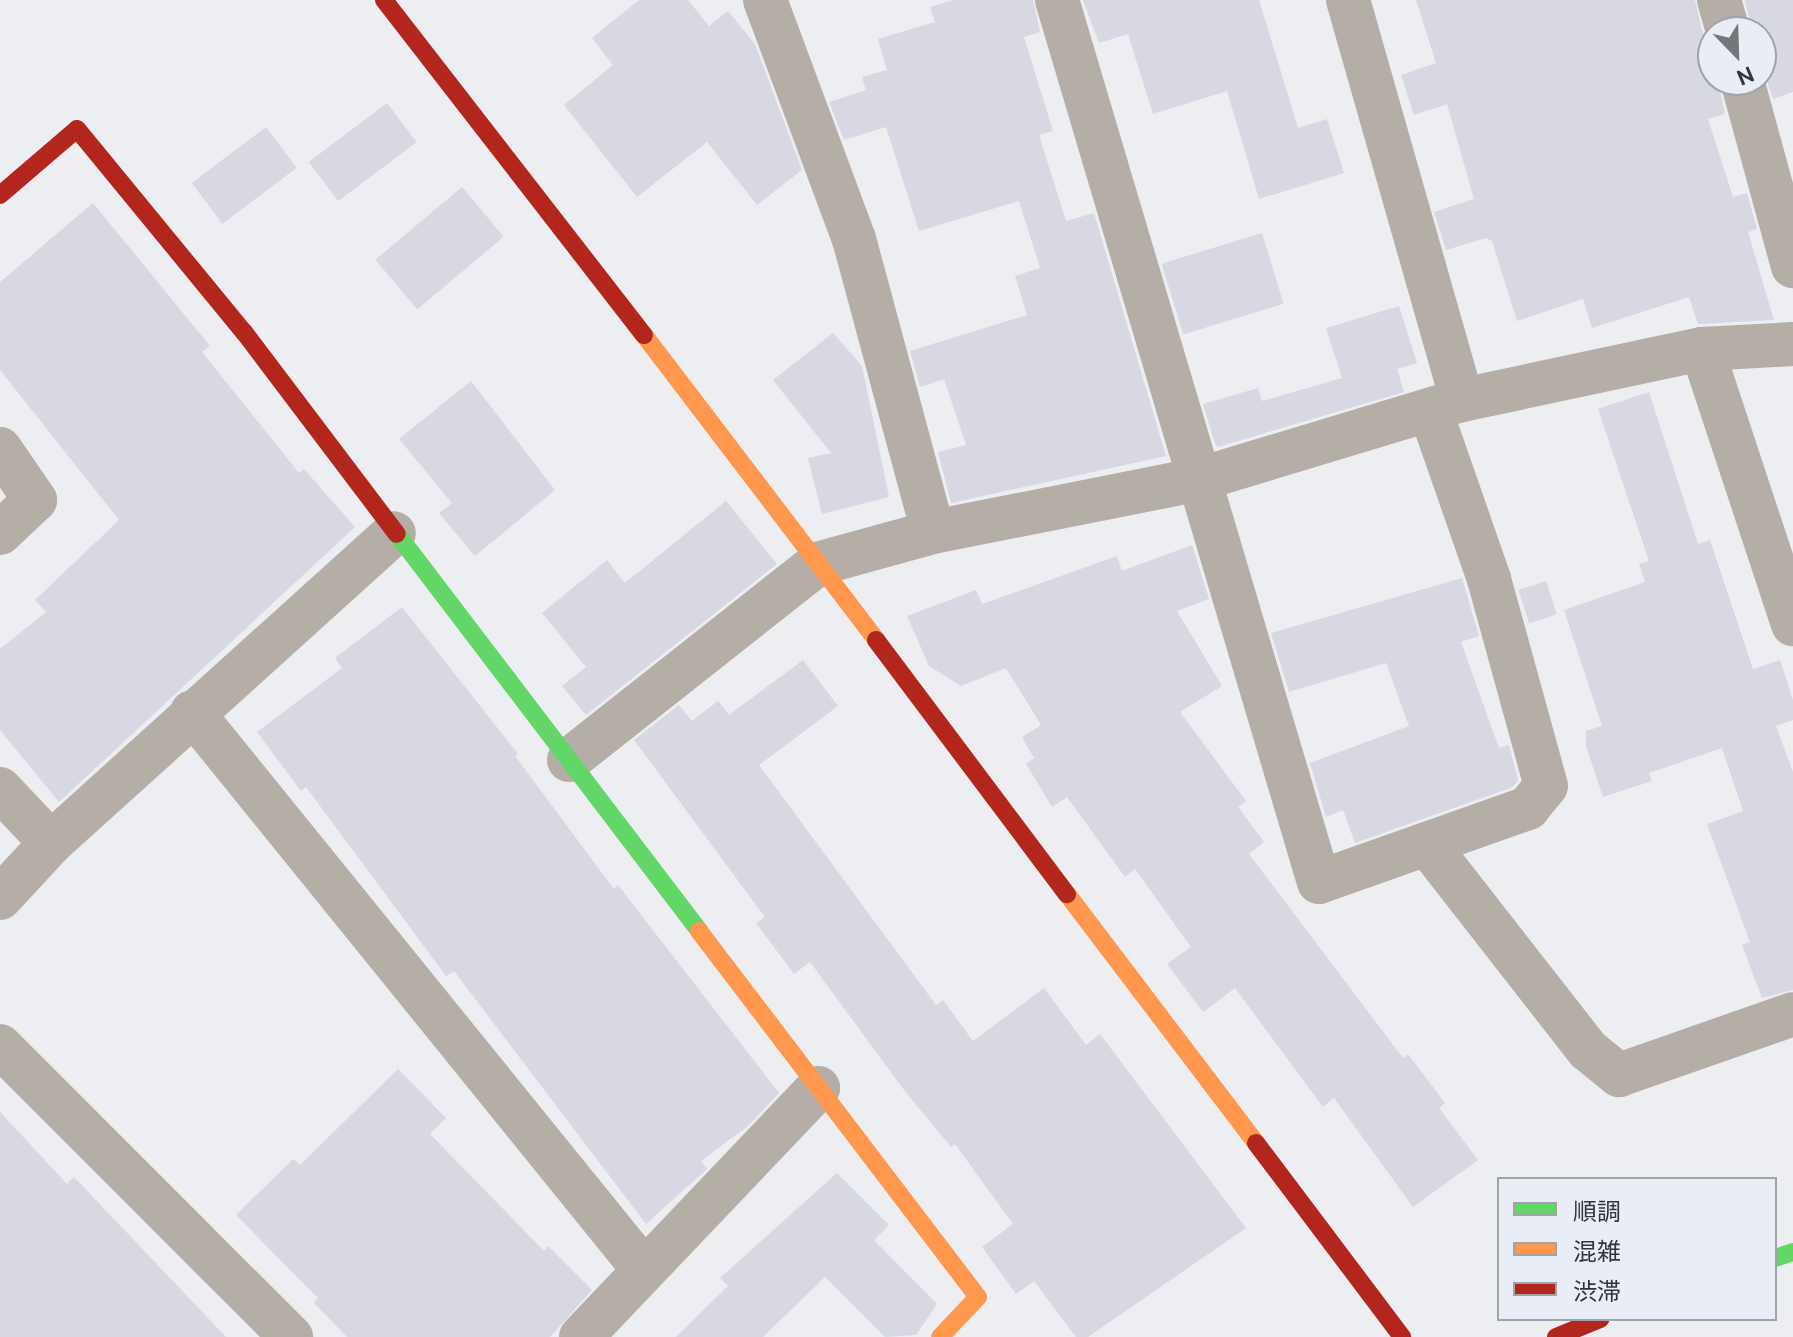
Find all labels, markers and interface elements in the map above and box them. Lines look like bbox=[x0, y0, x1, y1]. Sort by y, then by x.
north arrow bbox=[1697, 16, 1777, 96]
text: N bbox=[1733, 62, 1758, 91]
legend bbox=[1497, 1177, 1777, 1321]
text: 順調 bbox=[1573, 1198, 1621, 1225]
text: 混雑 bbox=[1573, 1238, 1621, 1265]
text: 渋滞 bbox=[1573, 1278, 1621, 1305]

